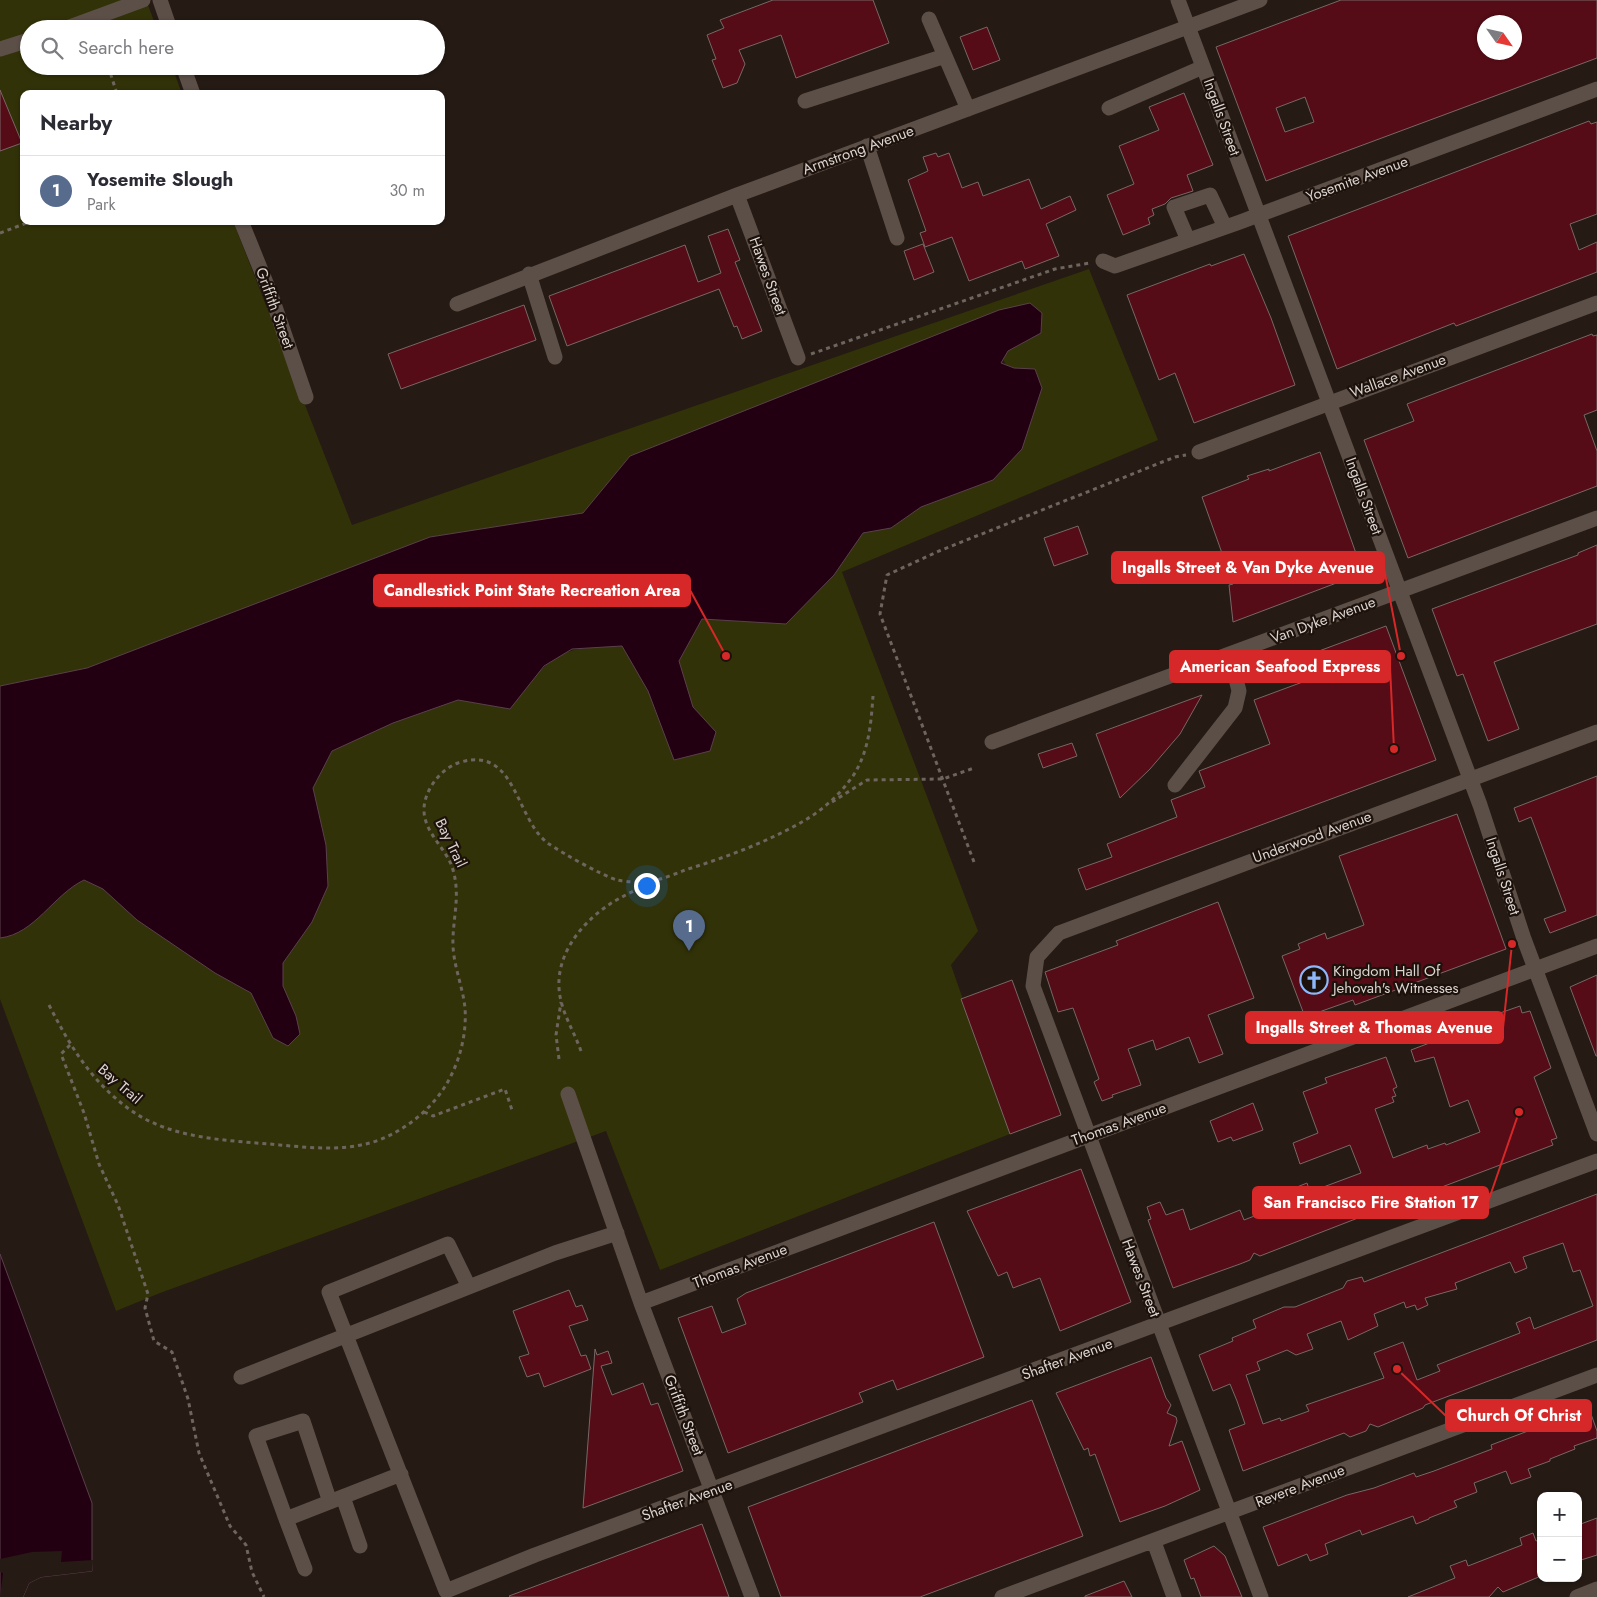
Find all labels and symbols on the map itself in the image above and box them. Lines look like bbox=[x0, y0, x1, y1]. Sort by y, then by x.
north arrow bbox=[1477, 15, 1522, 60]
street label: Ingalls Street bbox=[1198, 75, 1246, 159]
street label: Armstrong Avenue bbox=[799, 120, 917, 180]
street label: Yosemite Avenue bbox=[1303, 150, 1411, 208]
street label: Hawes Street bbox=[744, 234, 792, 319]
street label: Griffith Street bbox=[250, 264, 300, 352]
street label: Wallace Avenue bbox=[1347, 348, 1449, 404]
street label: Ingalls Street bbox=[1340, 454, 1388, 538]
callout: Ingalls Street & Van Dyke Avenue bbox=[1112, 552, 1384, 583]
text: Ingalls Street & Van Dyke Avenue bbox=[1122, 556, 1374, 579]
callout: Candlestick Point State Recreation Area bbox=[374, 575, 690, 606]
text: Candlestick Point State Recreation Area bbox=[384, 579, 680, 602]
street label: Van Dyke Avenue bbox=[1267, 591, 1379, 649]
callout: American Seafood Express bbox=[1170, 651, 1390, 682]
text: American Seafood Express bbox=[1179, 655, 1380, 678]
street label: Underwood Avenue bbox=[1249, 805, 1375, 869]
street label: Bay Trail bbox=[430, 815, 472, 871]
street label: Ingalls Street bbox=[1480, 834, 1526, 918]
your location bbox=[634, 873, 660, 899]
pin: 1 bbox=[673, 910, 705, 951]
place label: Kingdom Hall Of Jehovah's Witnesses bbox=[1331, 960, 1459, 999]
church icon: Kingdom Hall Of Jehovah's Witnesses bbox=[1299, 965, 1329, 995]
callout: Ingalls Street & Thomas Avenue bbox=[1246, 1012, 1503, 1043]
text: Ingalls Street & Thomas Avenue bbox=[1255, 1016, 1493, 1039]
street label: Bay Trail bbox=[93, 1059, 147, 1109]
street label: Thomas Avenue bbox=[1069, 1097, 1170, 1151]
callout: San Francisco Fire Station 17 bbox=[1253, 1187, 1488, 1218]
text: San Francisco Fire Station 17 bbox=[1263, 1191, 1479, 1214]
street label: Hawes Street bbox=[1116, 1236, 1166, 1321]
street label: Thomas Avenue bbox=[690, 1238, 791, 1294]
street label: Shafter Avenue bbox=[1018, 1332, 1116, 1386]
street label: Griffith Street bbox=[659, 1371, 710, 1459]
callout: Church Of Christ bbox=[1446, 1400, 1591, 1431]
text: Church Of Christ bbox=[1457, 1404, 1582, 1427]
street label: Revere Avenue bbox=[1252, 1459, 1348, 1513]
street label: Shafter Avenue bbox=[638, 1473, 736, 1527]

